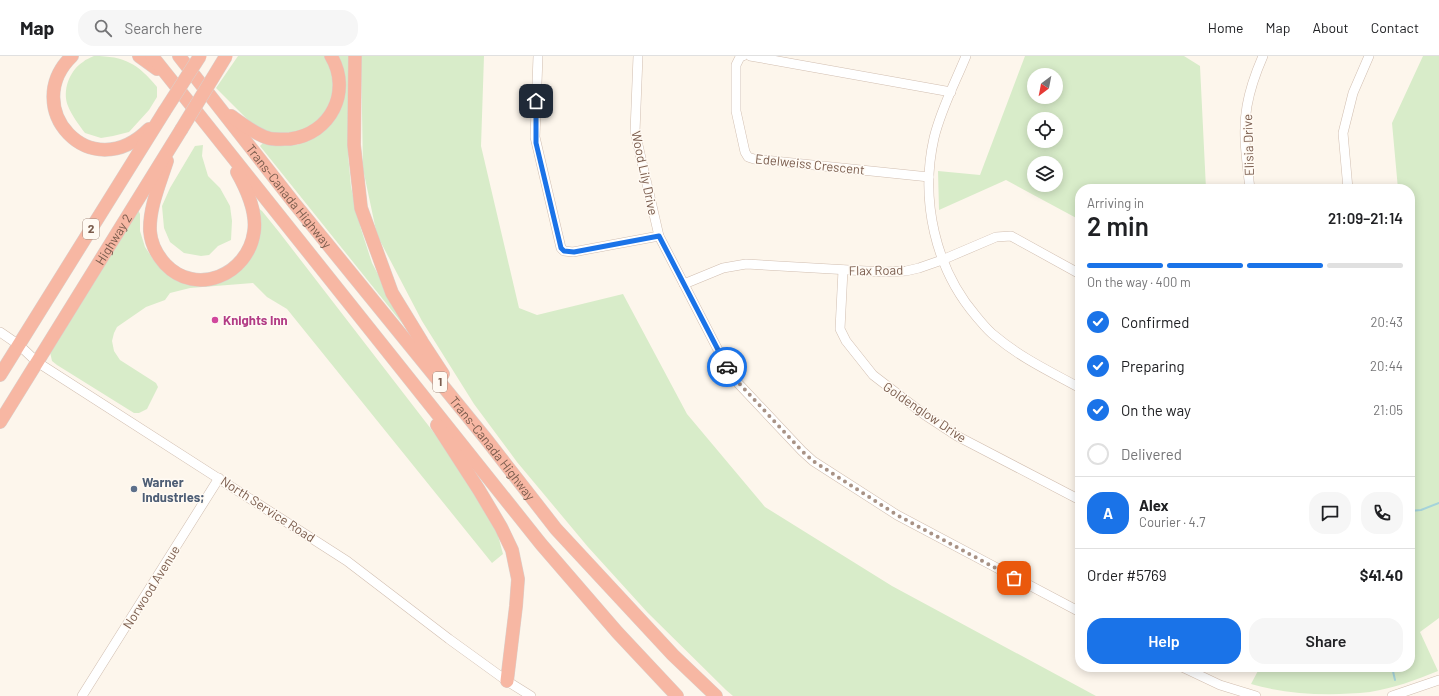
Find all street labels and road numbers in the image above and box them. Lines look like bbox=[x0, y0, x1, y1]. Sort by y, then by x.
street label: Elisia Drive bbox=[1239, 114, 1257, 176]
street label: Wood Lily Drive bbox=[628, 129, 662, 217]
street label: Trans-Canada Highway bbox=[243, 141, 335, 251]
street label: Edelweiss Crescent bbox=[754, 150, 866, 178]
street label: Highway 2 bbox=[91, 211, 135, 268]
road number: 2 bbox=[83, 219, 99, 239]
street label: Flax Road bbox=[849, 262, 903, 278]
road number: 1 bbox=[433, 372, 447, 392]
street label: Goldenglow Drive bbox=[880, 378, 970, 446]
street label: Trans-Canada Highway bbox=[446, 393, 539, 503]
street label: North Service Road bbox=[218, 473, 318, 545]
street label: Norwood Avenue bbox=[119, 542, 183, 632]

